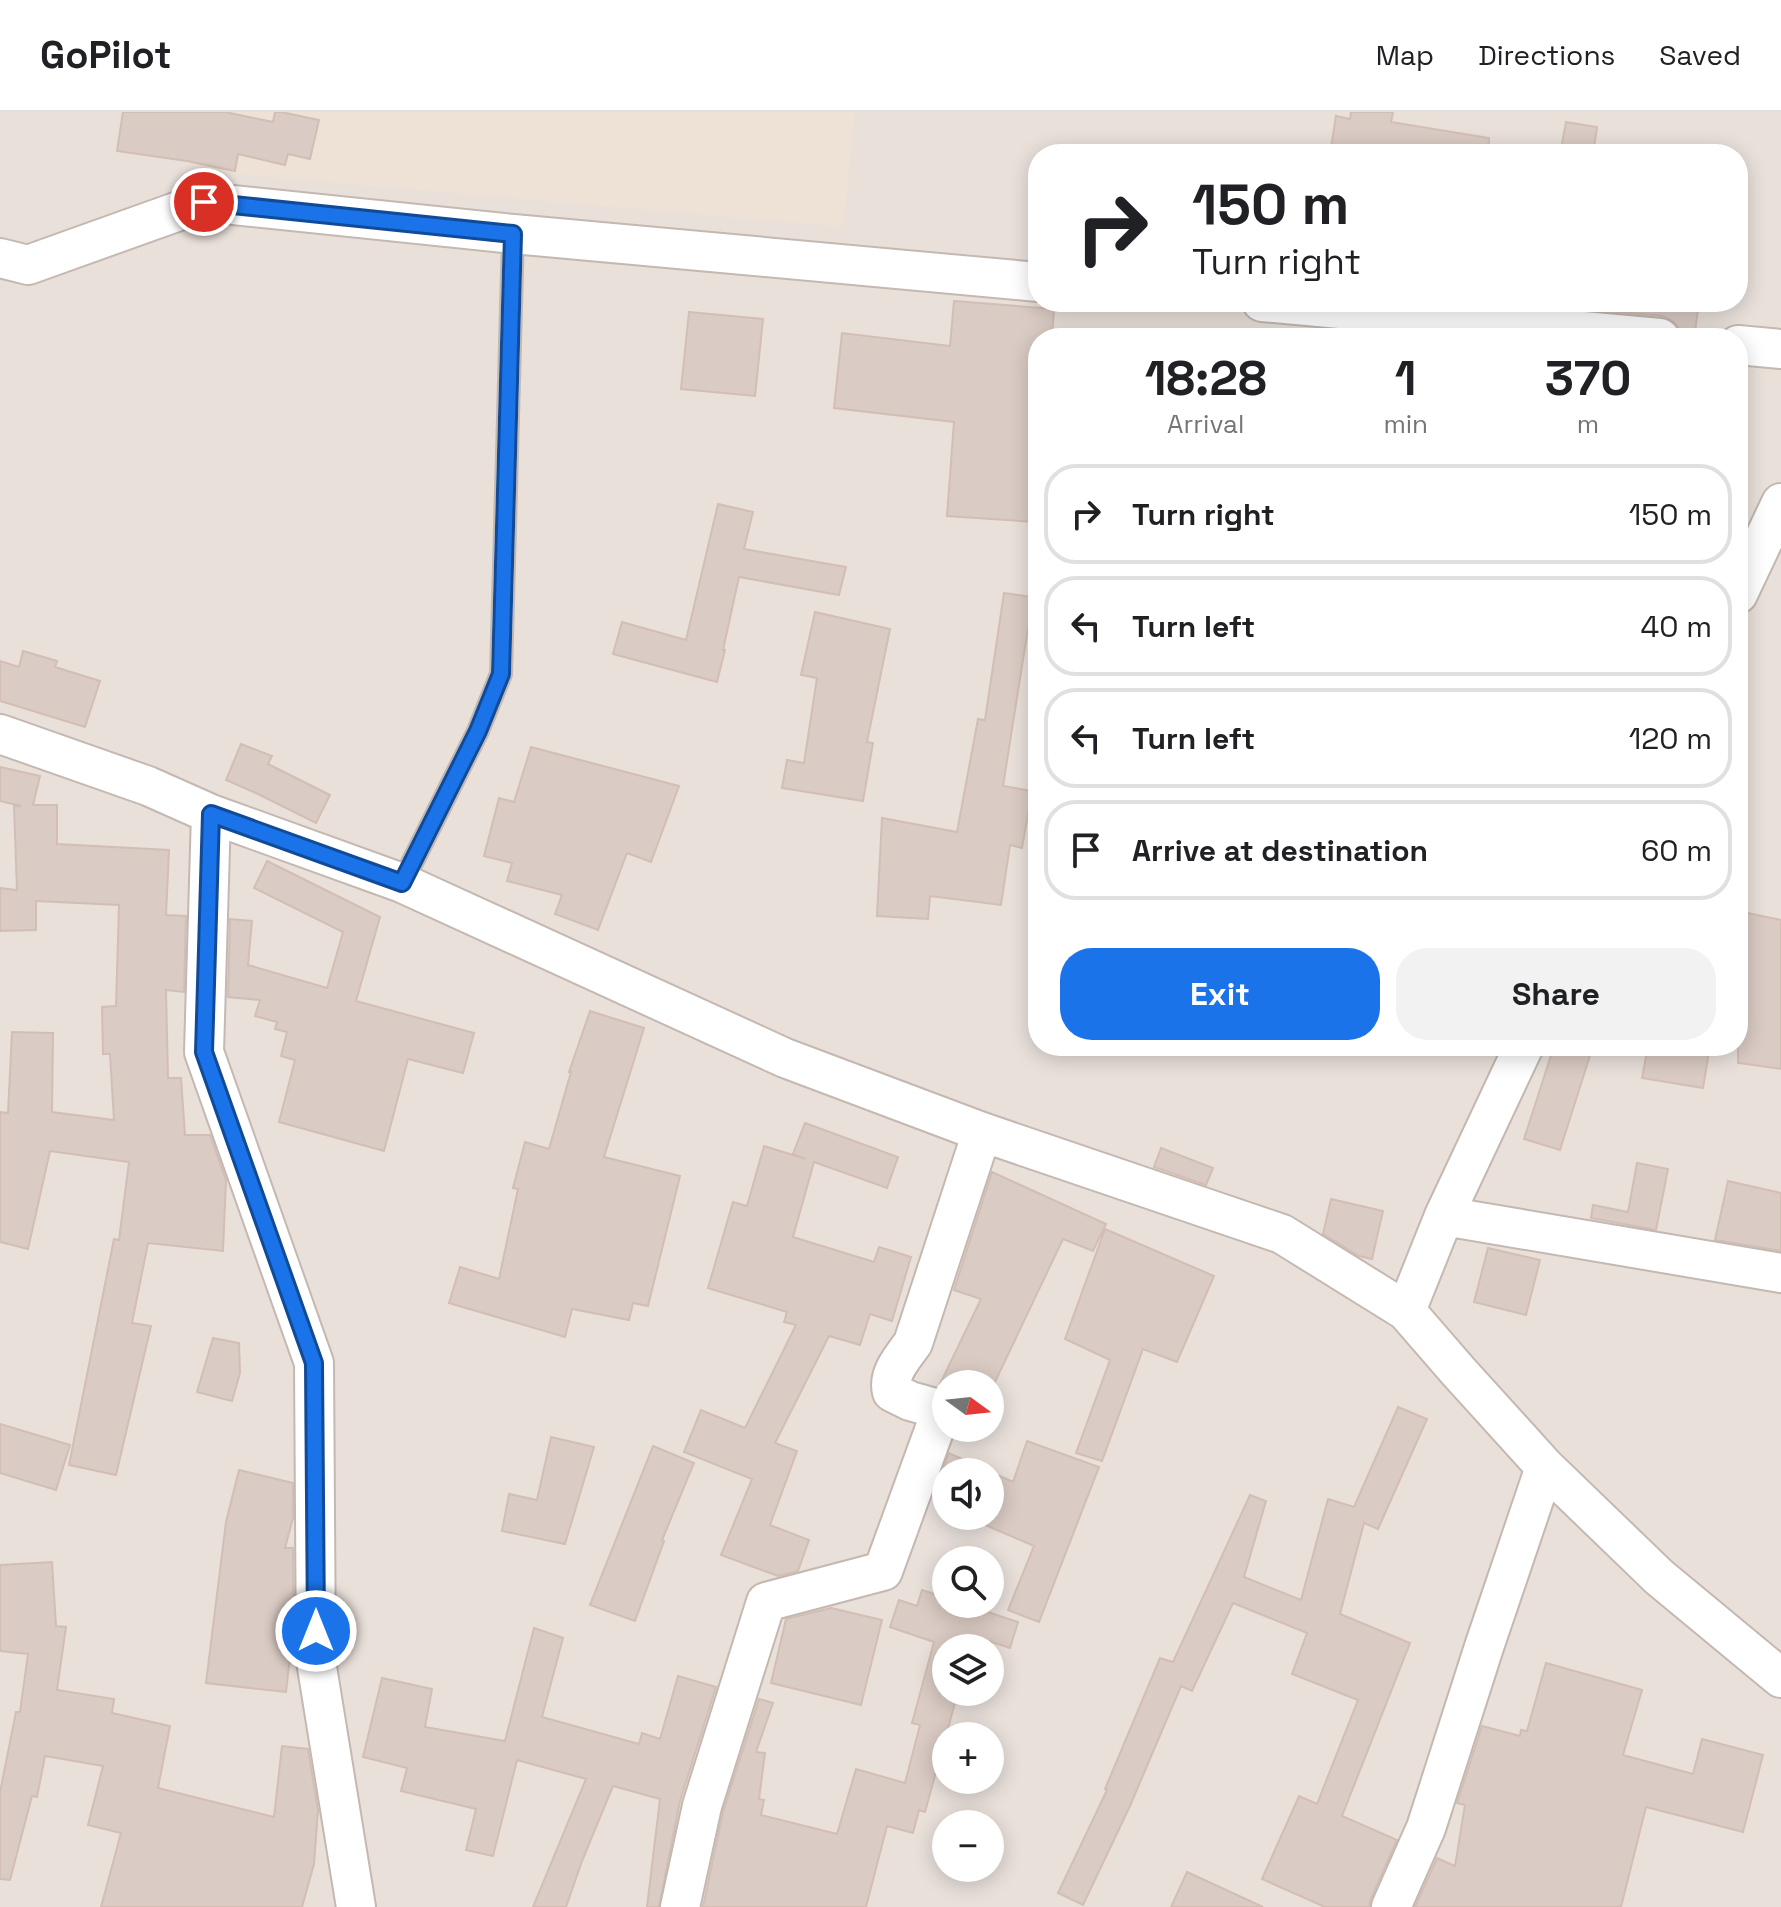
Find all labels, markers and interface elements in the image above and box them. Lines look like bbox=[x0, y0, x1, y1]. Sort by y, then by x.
text: GoPilot bbox=[40, 31, 172, 79]
text: Map bbox=[1376, 37, 1434, 73]
text: Directions bbox=[1478, 37, 1615, 73]
text: Saved bbox=[1659, 37, 1741, 73]
pin bbox=[170, 168, 238, 236]
text: 150 m bbox=[1192, 169, 1349, 240]
icon: right bbox=[1060, 176, 1164, 280]
icon: arrive bbox=[182, 180, 226, 224]
text: Turn right bbox=[1192, 239, 1361, 285]
text: 18:28 bbox=[1145, 348, 1267, 409]
text: 1 bbox=[1395, 348, 1417, 409]
text: 370 bbox=[1545, 348, 1631, 409]
text: Arrival bbox=[1167, 407, 1244, 441]
text: min bbox=[1383, 407, 1428, 441]
text: m bbox=[1577, 407, 1599, 441]
icon: right bbox=[1064, 492, 1108, 536]
text: Turn right bbox=[1132, 495, 1275, 534]
text: 150 m bbox=[1629, 495, 1712, 534]
icon: left bbox=[1064, 604, 1108, 648]
text: Turn left bbox=[1132, 607, 1255, 646]
text: 40 m bbox=[1641, 607, 1712, 646]
icon: left bbox=[1064, 716, 1108, 760]
text: Turn left bbox=[1132, 719, 1255, 758]
text: 120 m bbox=[1629, 719, 1712, 758]
icon: arrive bbox=[1064, 828, 1108, 872]
text: Arrive at destination bbox=[1132, 831, 1428, 870]
text: 60 m bbox=[1641, 831, 1712, 870]
button: Exit bbox=[1060, 948, 1380, 1040]
button: Share bbox=[1396, 948, 1716, 1040]
north arrow bbox=[932, 1370, 1004, 1442]
map controls bbox=[932, 1370, 1004, 1882]
button: sound bbox=[932, 1458, 1004, 1530]
button: search bbox=[932, 1546, 1004, 1618]
position arrow bbox=[274, 1589, 358, 1673]
button: layers bbox=[932, 1634, 1004, 1706]
button: + bbox=[932, 1722, 1004, 1794]
button: − bbox=[932, 1810, 1004, 1882]

